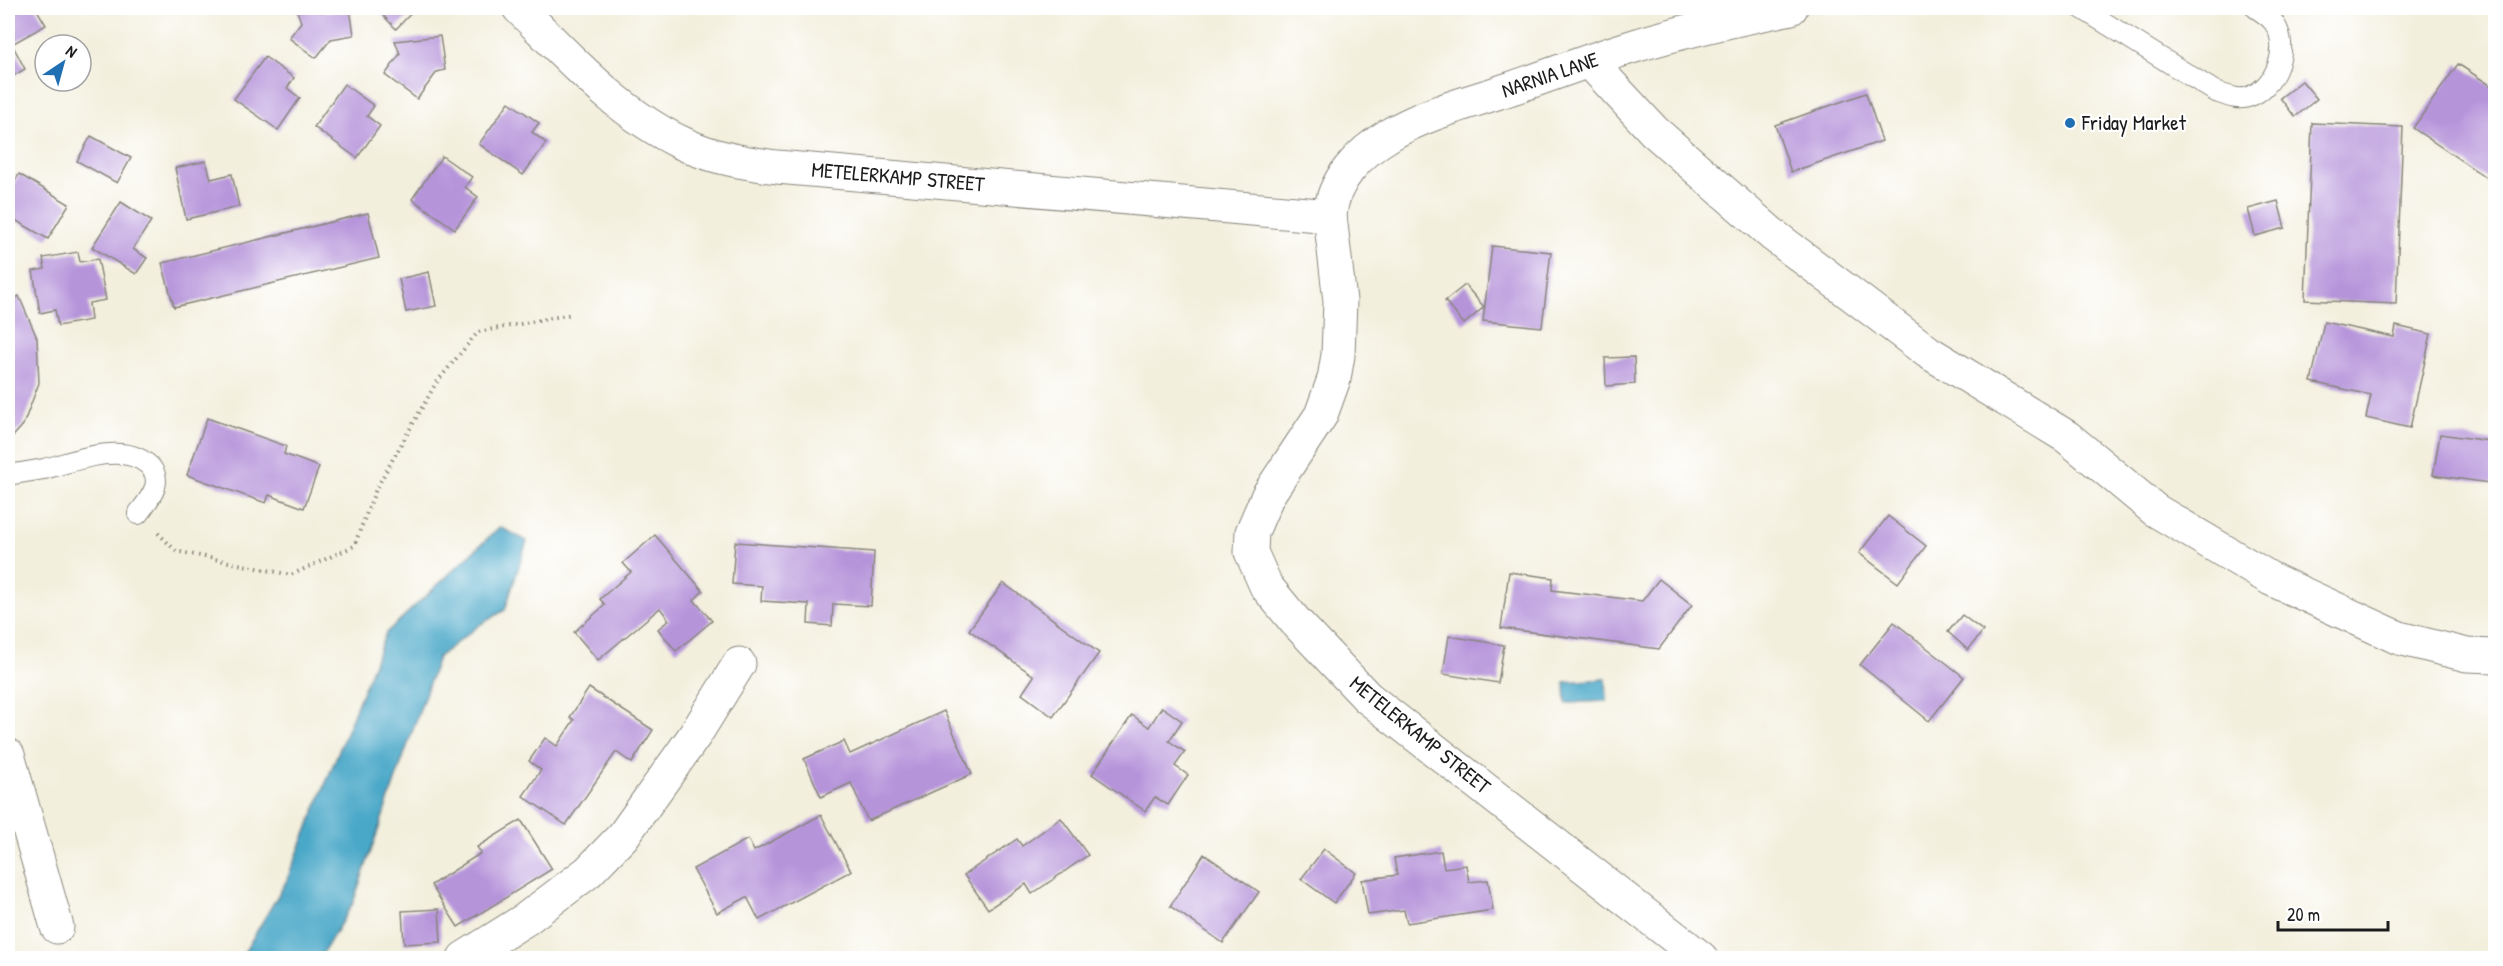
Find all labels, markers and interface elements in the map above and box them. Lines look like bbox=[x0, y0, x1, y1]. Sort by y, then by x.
north arrow bbox=[33, 33, 93, 93]
text: N bbox=[62, 39, 82, 63]
street label: NARNIA LANE bbox=[1498, 44, 1602, 105]
place label: Friday Market bbox=[2081, 108, 2187, 137]
marker: Friday Market bbox=[2063, 116, 2077, 130]
street label: METELERKAMP STREET bbox=[810, 154, 987, 199]
street label: METELERKAMP STREET bbox=[1344, 669, 1498, 801]
scale bar bbox=[2278, 894, 2388, 932]
text: 20 m bbox=[2287, 902, 2320, 927]

